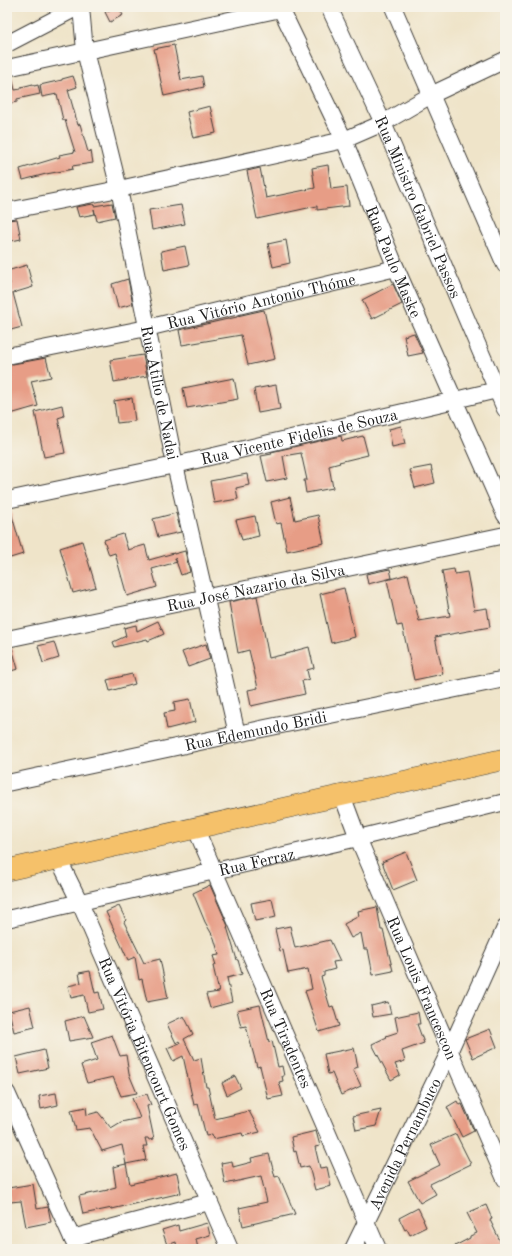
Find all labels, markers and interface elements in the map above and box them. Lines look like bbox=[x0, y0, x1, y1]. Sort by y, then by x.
street label: Rua Ministro Gabriel Passos bbox=[371, 114, 463, 301]
street label: Rua Paulo Maske bbox=[362, 204, 423, 321]
street label: Rua Vitório Antonio Thóme bbox=[166, 272, 357, 333]
street label: Rua Atilio de Nadai bbox=[137, 324, 180, 462]
street label: Rua Vicente Fidelis de Souza bbox=[200, 408, 400, 469]
street label: Rua José Nazario da Silva bbox=[166, 563, 347, 615]
street label: Rua Edemundo Bridi bbox=[184, 710, 328, 755]
street label: Rua Ferraz bbox=[217, 847, 296, 880]
street label: Rua Louis Francescon bbox=[383, 915, 459, 1063]
street label: Rua Vitória Bitencourt Gomes bbox=[94, 955, 192, 1153]
street label: Rua Tiradentes bbox=[256, 987, 313, 1091]
street label: Avenida Pernambuco bbox=[367, 1076, 445, 1213]

